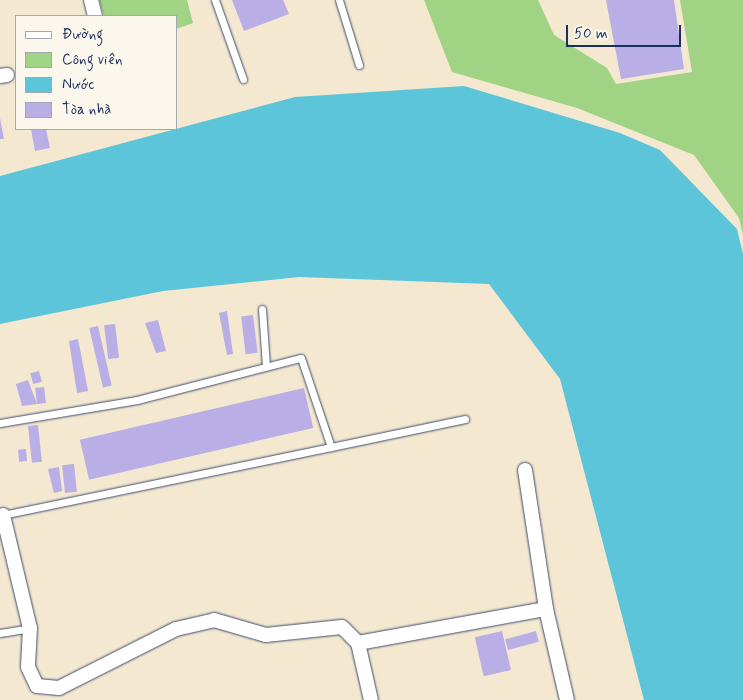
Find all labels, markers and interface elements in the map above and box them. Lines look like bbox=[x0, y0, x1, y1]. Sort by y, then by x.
legend bbox=[15, 15, 178, 130]
scale bar bbox=[568, 15, 683, 47]
text: 50 m bbox=[574, 24, 608, 44]
text: Đường bbox=[62, 25, 103, 45]
text: Công viên bbox=[62, 50, 122, 70]
text: Nước bbox=[62, 75, 94, 95]
text: Tòa nhà bbox=[62, 100, 111, 120]

